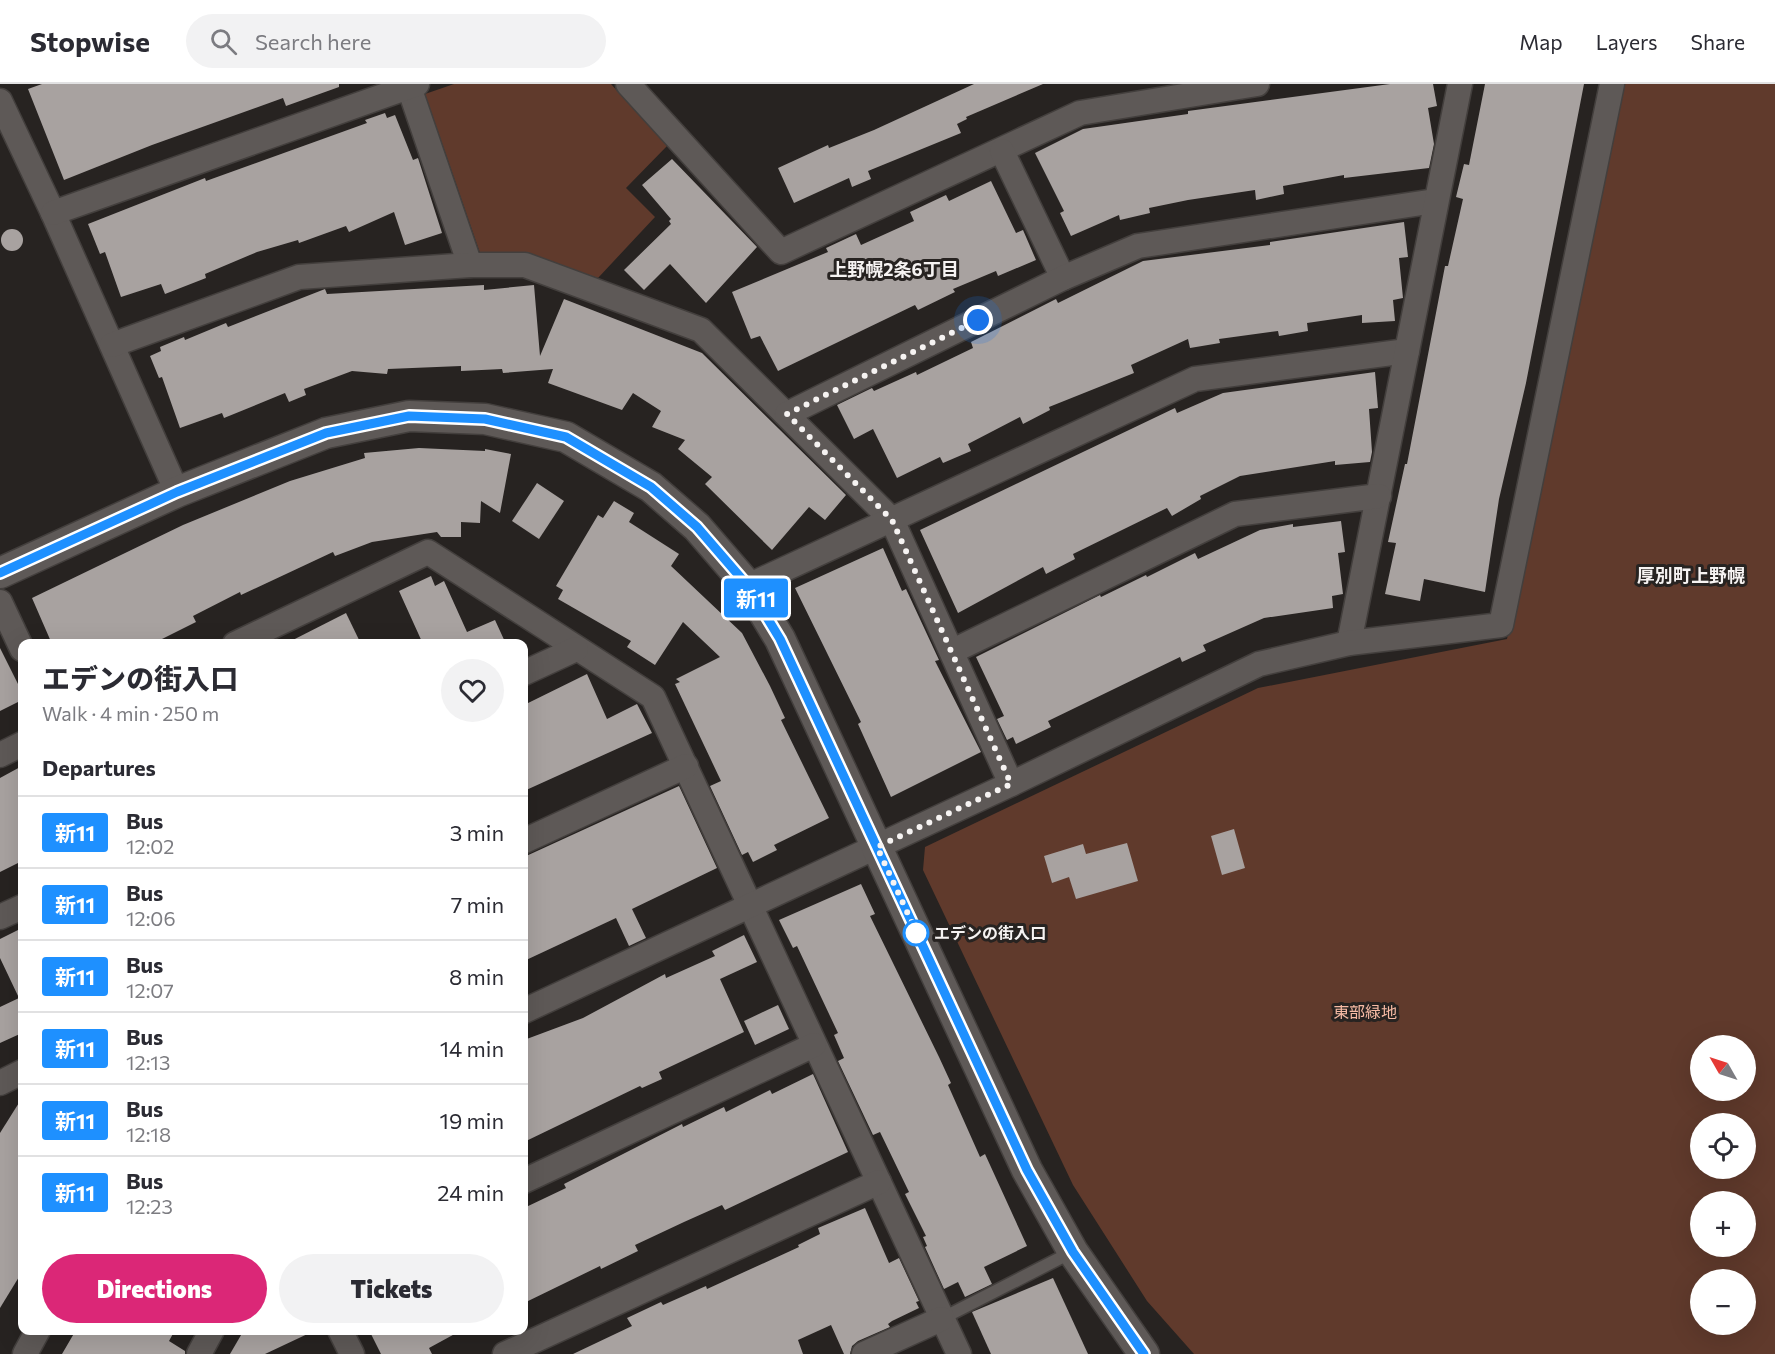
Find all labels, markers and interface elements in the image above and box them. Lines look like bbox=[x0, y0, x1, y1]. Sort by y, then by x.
search box bbox=[186, 14, 606, 68]
text: Stopwise bbox=[30, 24, 150, 58]
icon: search bbox=[207, 25, 240, 58]
text: Search here bbox=[255, 28, 371, 55]
text: Map bbox=[1519, 29, 1563, 54]
text: Layers bbox=[1596, 29, 1658, 54]
text: Share bbox=[1691, 29, 1745, 54]
district label: 上野幌2条6丁目 bbox=[829, 258, 959, 280]
your location bbox=[963, 305, 993, 335]
district label: 厚別町上野幌 bbox=[1637, 564, 1745, 586]
line badge: 新11 bbox=[722, 578, 790, 618]
text: 新11 bbox=[736, 586, 776, 611]
button: heart bbox=[441, 659, 504, 722]
text: エデンの街入口 bbox=[42, 661, 238, 695]
text: Walk · 4 min · 250 m bbox=[42, 701, 219, 725]
text: Departures bbox=[42, 754, 156, 781]
text: Bus bbox=[126, 807, 163, 834]
text: 3 min bbox=[450, 819, 504, 846]
text: 新11 bbox=[55, 820, 95, 845]
text: 12:02 bbox=[126, 834, 174, 858]
text: Bus bbox=[126, 879, 163, 906]
text: 7 min bbox=[451, 891, 504, 918]
text: 新11 bbox=[55, 892, 95, 917]
text: 12:06 bbox=[126, 906, 176, 930]
marker: エデンの街入口 bbox=[903, 920, 929, 946]
place label: エデンの街入口 bbox=[934, 923, 1046, 942]
text: Bus bbox=[126, 951, 163, 978]
text: 8 min bbox=[449, 963, 504, 990]
text: 新11 bbox=[55, 964, 95, 989]
text: 12:07 bbox=[126, 978, 174, 1002]
park label: 東部緑地 bbox=[1333, 1002, 1397, 1021]
text: Bus bbox=[126, 1023, 163, 1050]
text: 14 min bbox=[440, 1035, 504, 1062]
north arrow bbox=[1690, 1035, 1756, 1101]
map controls bbox=[1690, 1035, 1756, 1335]
text: 新11 bbox=[55, 1036, 95, 1061]
text: 12:13 bbox=[126, 1050, 170, 1074]
text: Bus bbox=[126, 1095, 163, 1122]
text: 19 min bbox=[440, 1107, 504, 1134]
text: 新11 bbox=[55, 1108, 95, 1133]
button: locate bbox=[1690, 1113, 1756, 1179]
text: 12:18 bbox=[126, 1122, 171, 1146]
text: Bus bbox=[126, 1167, 163, 1194]
text: 24 min bbox=[437, 1179, 504, 1206]
text: 新11 bbox=[55, 1180, 95, 1205]
button: + bbox=[1690, 1191, 1756, 1257]
text: 12:23 bbox=[126, 1194, 173, 1218]
button: Directions bbox=[42, 1254, 267, 1323]
button: Tickets bbox=[279, 1254, 504, 1323]
button: − bbox=[1690, 1269, 1756, 1335]

